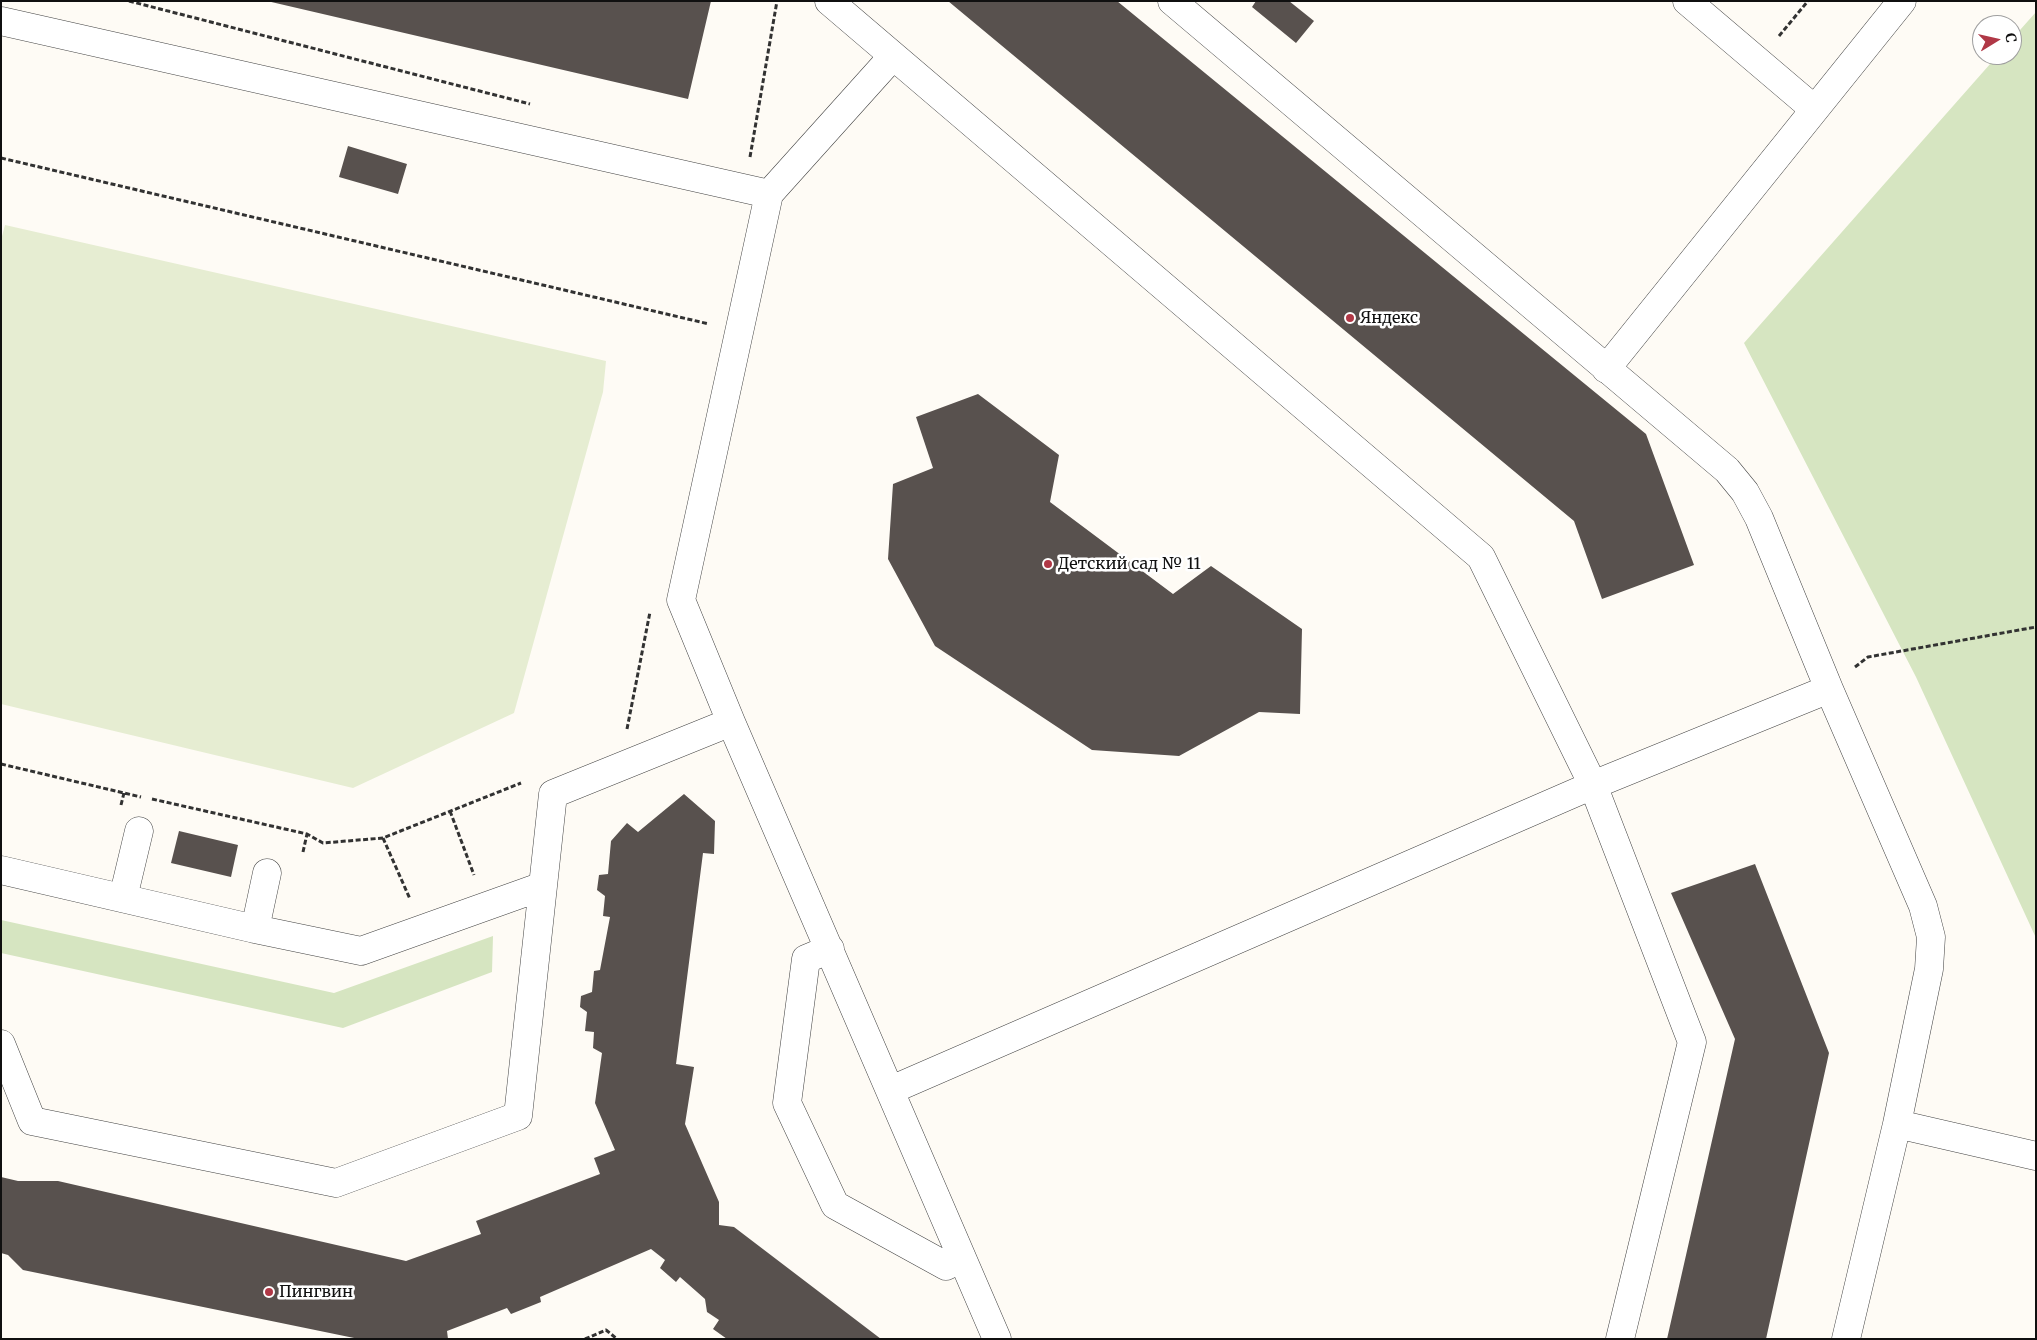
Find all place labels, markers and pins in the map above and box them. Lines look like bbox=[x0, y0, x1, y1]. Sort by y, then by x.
place label: Яндекс bbox=[1360, 308, 1418, 328]
marker: Яндекс bbox=[1344, 312, 1356, 324]
place label: Детский сад № 11 bbox=[1058, 554, 1201, 574]
marker: Детский сад № 11 bbox=[1042, 558, 1054, 570]
place label: Пингвин bbox=[279, 1282, 353, 1302]
marker: Пингвин bbox=[263, 1286, 275, 1298]

